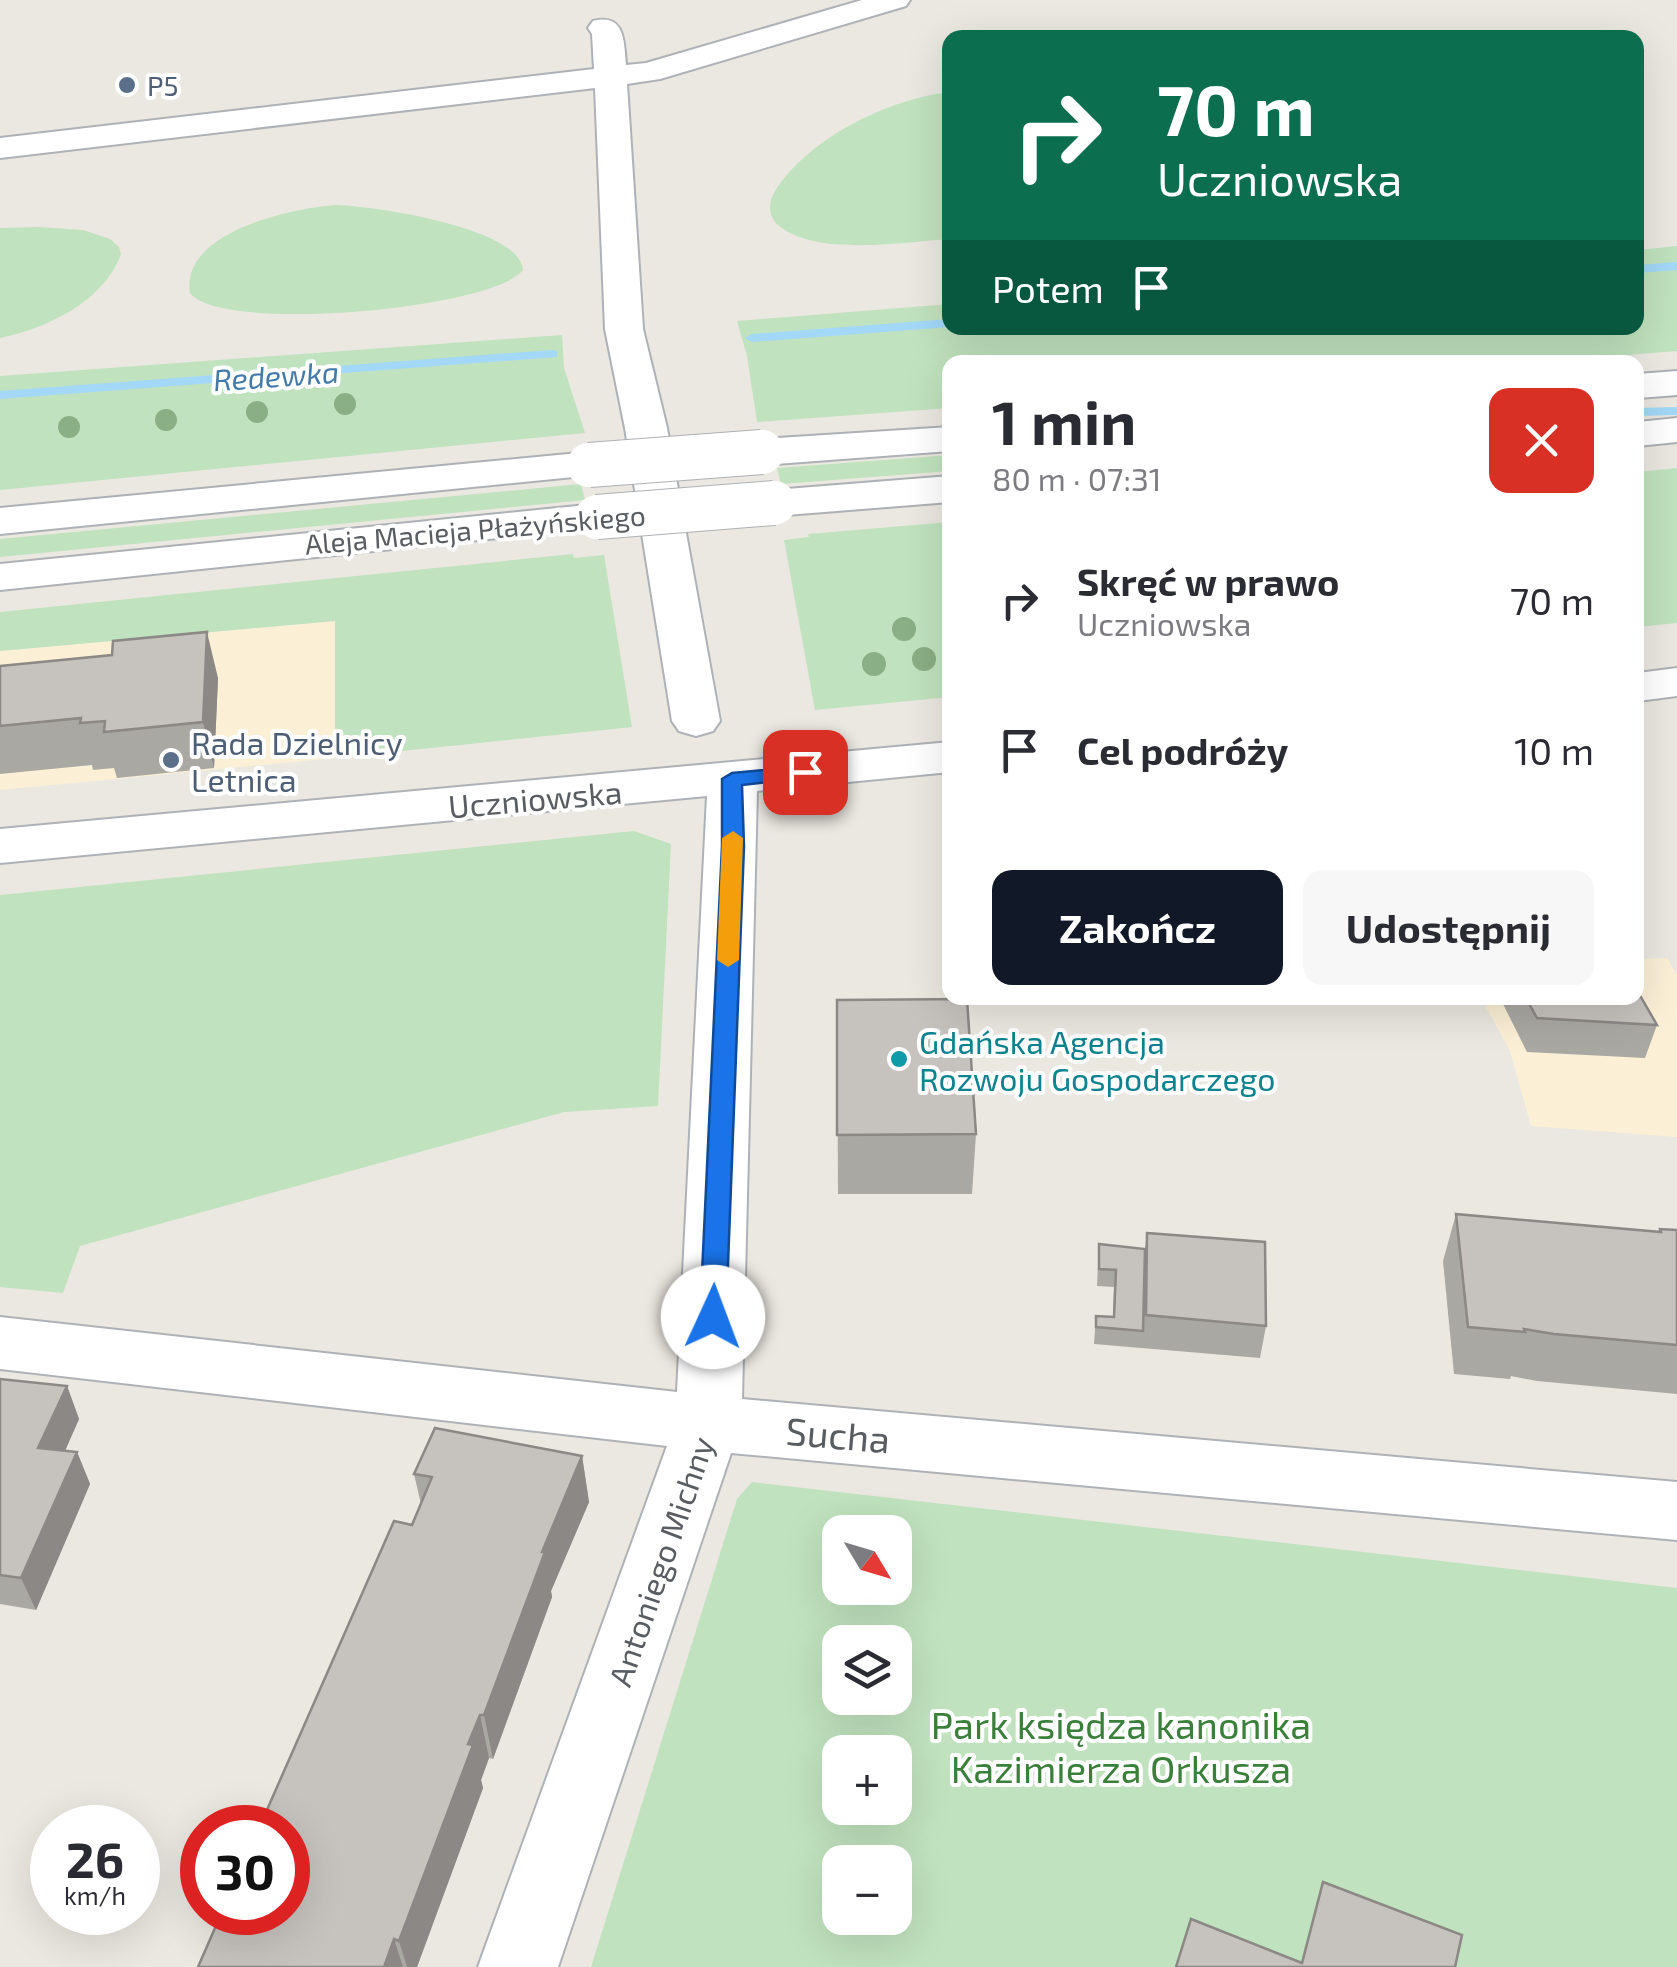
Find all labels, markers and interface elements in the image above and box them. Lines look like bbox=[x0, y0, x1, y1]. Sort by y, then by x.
text: 70 m bbox=[1157, 66, 1315, 150]
place label: P5 bbox=[147, 68, 179, 102]
icon: right bbox=[992, 70, 1122, 200]
marker: P5 bbox=[116, 74, 138, 96]
text: Uczniowska bbox=[1157, 151, 1402, 205]
icon: arrive bbox=[1124, 260, 1179, 315]
text: Potem bbox=[992, 265, 1104, 311]
water label: Redewka bbox=[212, 353, 340, 397]
text: 1 min bbox=[992, 385, 1136, 457]
button: close bbox=[1489, 388, 1594, 493]
text: 80 m · 07:31 bbox=[992, 459, 1161, 497]
street label: Aleja Macieja Płażyńskiego bbox=[303, 497, 647, 561]
text: Skręć w prawo bbox=[1077, 558, 1340, 604]
icon: right bbox=[992, 573, 1047, 628]
text: 70 m bbox=[1510, 577, 1594, 623]
text: Uczniowska bbox=[1077, 604, 1251, 642]
place label: Rada Dzielnicy Letnica bbox=[191, 723, 403, 798]
icon: arrive bbox=[992, 723, 1047, 778]
text: Cel podróży bbox=[1077, 727, 1288, 773]
text: 10 m bbox=[1514, 727, 1594, 773]
pin bbox=[763, 730, 848, 815]
icon: arrive bbox=[778, 745, 833, 800]
marker: Rada Dzielnicy Letnica bbox=[160, 749, 182, 771]
street label: Uczniowska bbox=[446, 771, 624, 825]
button: Zakończ bbox=[992, 870, 1283, 985]
button: Udostępnij bbox=[1303, 870, 1594, 985]
place label: Gdańska Agencja Rozwoju Gospodarczego bbox=[919, 1022, 1276, 1098]
marker: Gdańska Agencja Rozwoju Gospodarczego bbox=[888, 1048, 910, 1070]
position arrow bbox=[661, 1265, 765, 1369]
street label: Sucha bbox=[784, 1407, 892, 1461]
street label: Antoniego Michny bbox=[599, 1431, 721, 1691]
north arrow bbox=[822, 1515, 912, 1605]
map controls bbox=[822, 1515, 912, 1935]
button: layers bbox=[822, 1625, 912, 1715]
park label: Park księdza kanonika Kazimierza Orkusza bbox=[931, 1701, 1311, 1791]
button: + bbox=[822, 1735, 912, 1825]
speed limit sign: 30 bbox=[180, 1805, 310, 1935]
text: 26 bbox=[66, 1828, 124, 1888]
button: − bbox=[822, 1845, 912, 1935]
text: km/h bbox=[64, 1880, 126, 1910]

